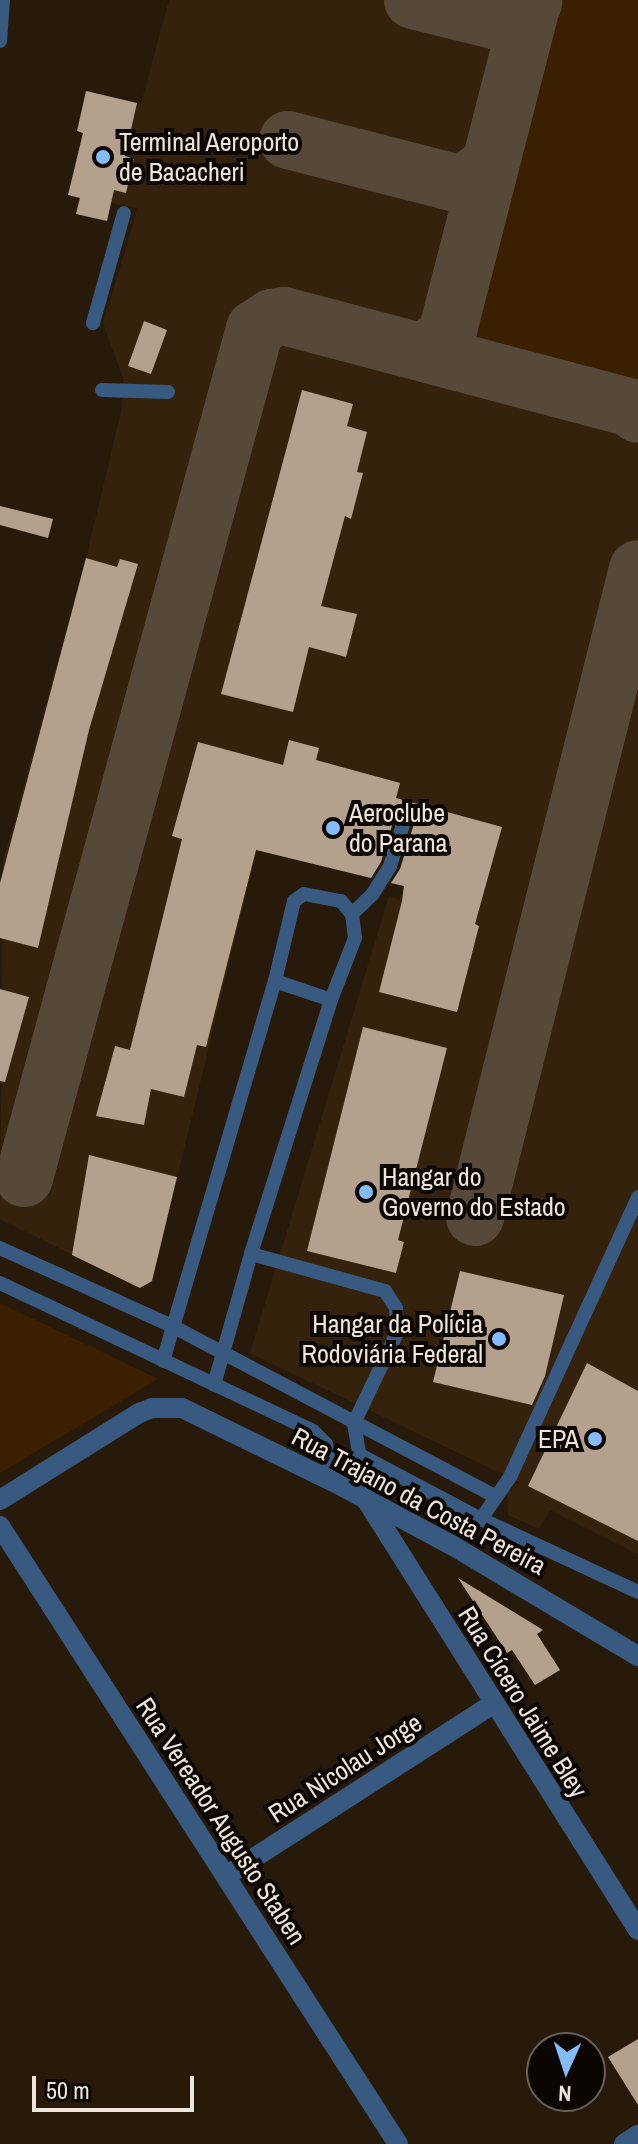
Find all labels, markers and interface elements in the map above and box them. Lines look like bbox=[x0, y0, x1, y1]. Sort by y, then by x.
place label: Terminal Aeroporto de Bacacheri bbox=[119, 126, 300, 188]
marker: Terminal Aeroporto de Bacacheri bbox=[94, 148, 112, 166]
place label: Aeroclube do Parana bbox=[349, 797, 447, 858]
marker: Aeroclube do Parana bbox=[324, 819, 342, 837]
place label: Hangar do Governo do Estado bbox=[382, 1161, 566, 1222]
marker: Hangar do Governo do Estado bbox=[357, 1183, 375, 1201]
place label: Hangar da Polícia Rodoviária Federal bbox=[302, 1308, 483, 1370]
marker: Hangar da Polícia Rodoviária Federal bbox=[490, 1330, 508, 1348]
street label: Rua Trajano da Costa Pereira bbox=[286, 1421, 552, 1581]
place label: EPA bbox=[538, 1423, 579, 1455]
marker: EPA bbox=[586, 1430, 604, 1448]
street label: Rua Cícero Jaime Bley bbox=[452, 1601, 594, 1803]
street label: Rua Vereador Augusto Staben bbox=[129, 1691, 313, 1951]
street label: Rua Nicolau Jorge bbox=[262, 1707, 428, 1829]
north arrow bbox=[526, 2032, 606, 2112]
scale bar bbox=[36, 2060, 198, 2110]
text: 50 m bbox=[46, 2074, 90, 2106]
text: N bbox=[558, 2079, 572, 2109]

